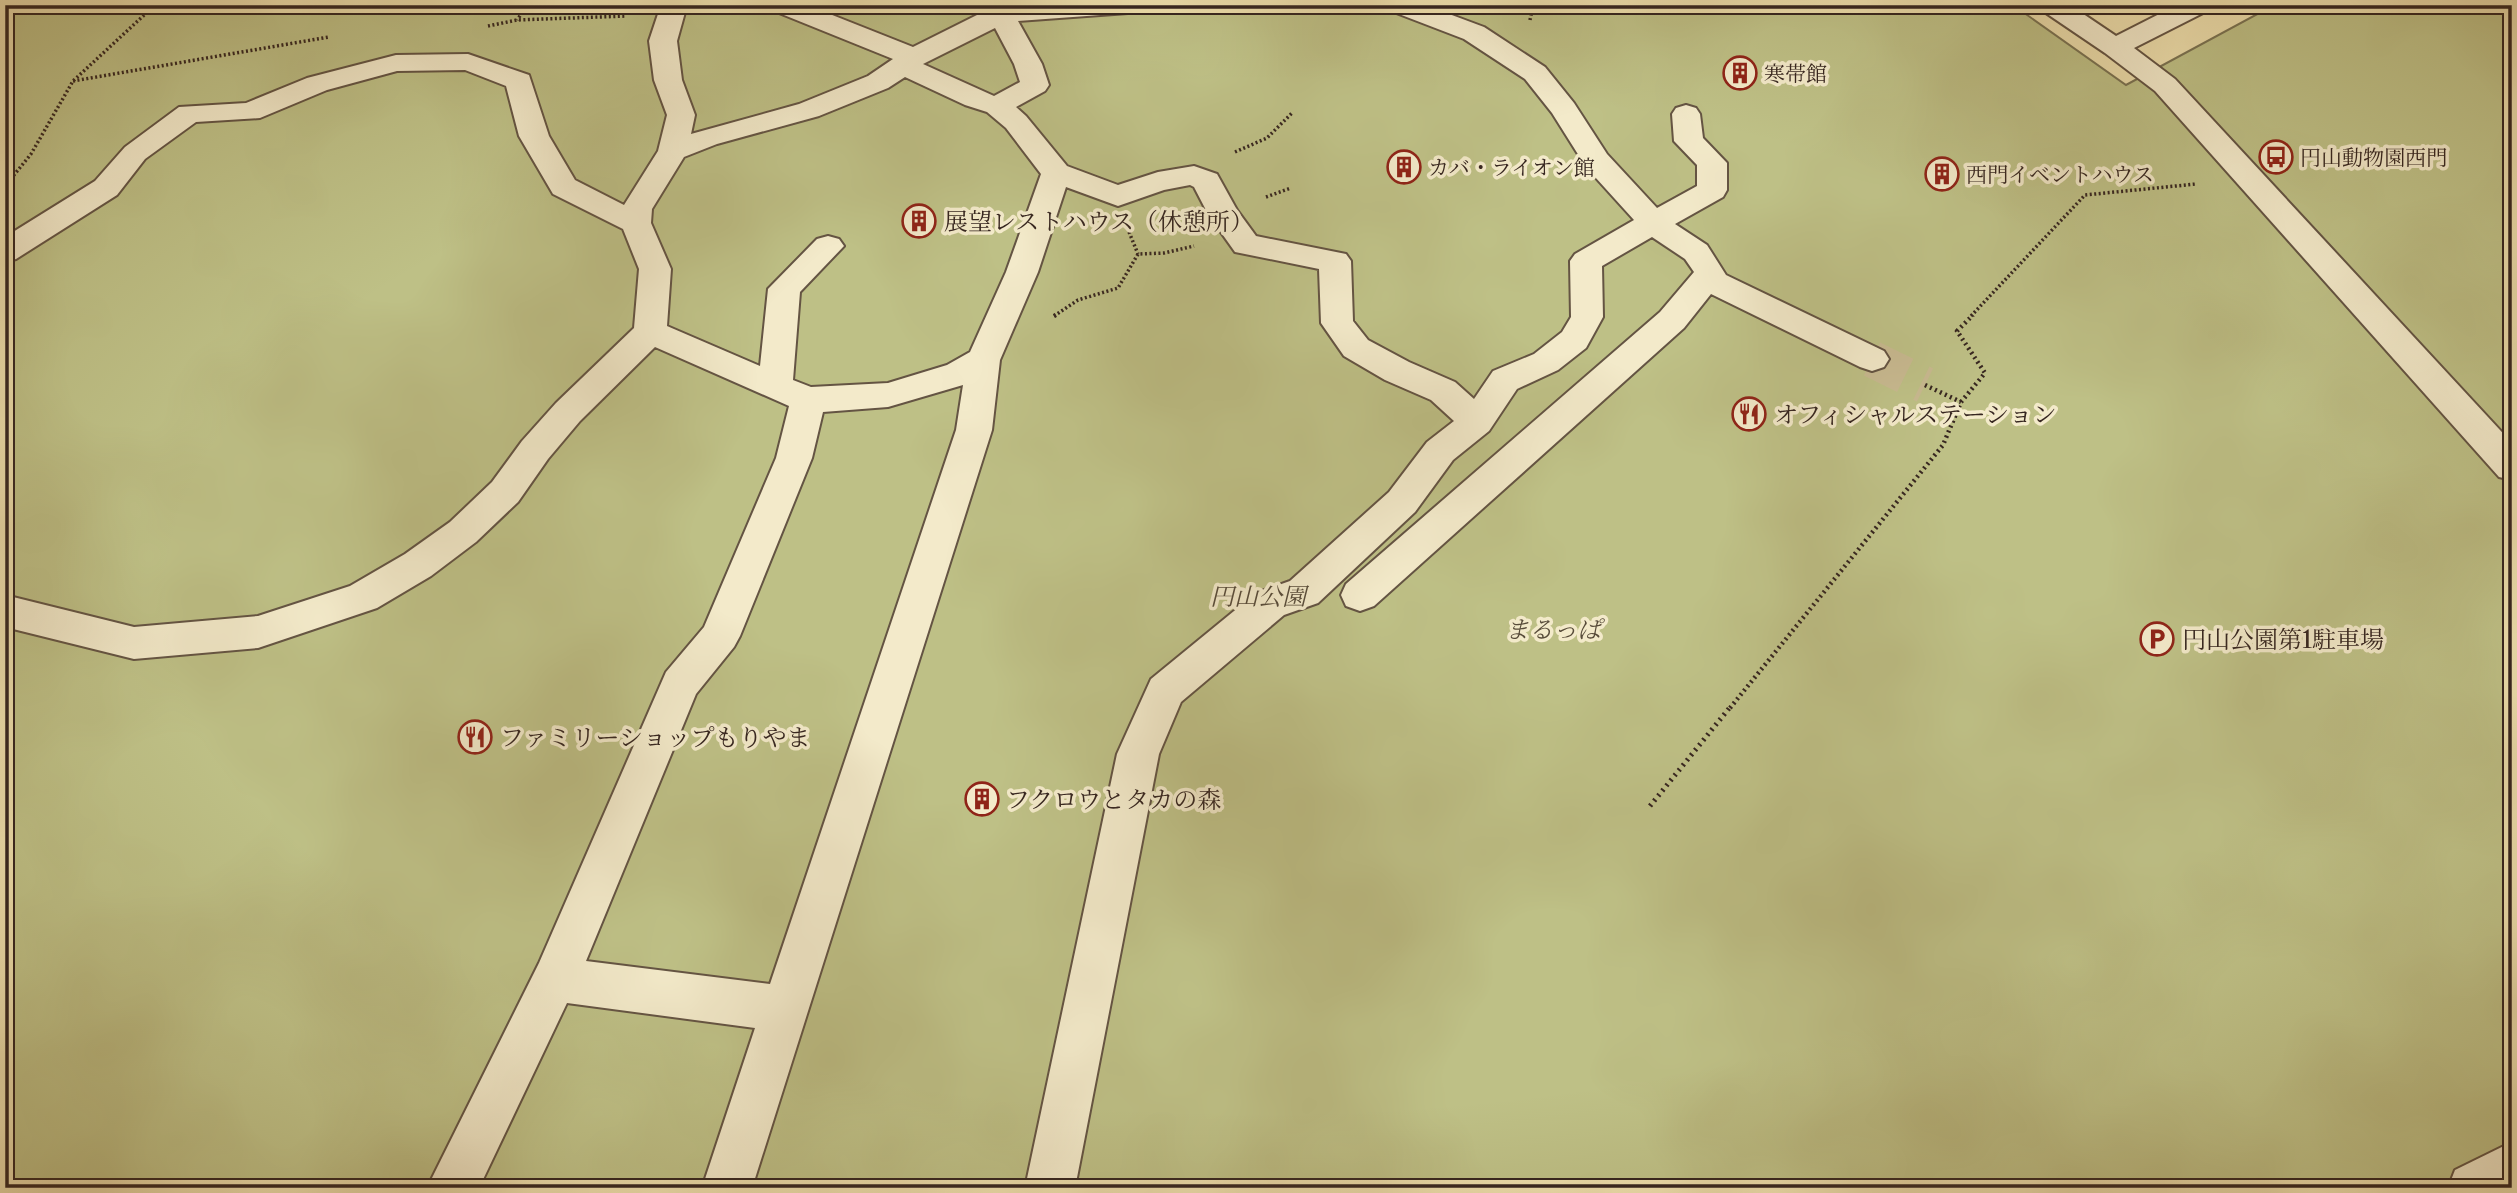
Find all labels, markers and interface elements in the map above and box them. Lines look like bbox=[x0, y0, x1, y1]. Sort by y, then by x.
building icon: 寒帯館 bbox=[1721, 54, 1759, 92]
place label: 寒帯館 bbox=[1764, 61, 1827, 86]
bus stop icon: 円山動物園西門 bbox=[2257, 138, 2295, 176]
place label: 円山動物園西門 bbox=[2300, 145, 2447, 170]
building icon: カバ・ライオン館 bbox=[1385, 148, 1423, 186]
place label: カバ・ライオン館 bbox=[1428, 155, 1595, 180]
building icon: 西門イベントハウス bbox=[1923, 155, 1961, 193]
place label: 西門イベントハウス bbox=[1966, 162, 2154, 187]
building icon: 展望レストハウス（休憩所） bbox=[900, 202, 938, 240]
place label: 展望レストハウス（休憩所） bbox=[944, 207, 1254, 236]
restaurant icon: オフィシャルステーション bbox=[1730, 395, 1768, 433]
place label: オフィシャルステーション bbox=[1774, 400, 2057, 429]
park label: 円山公園 bbox=[1210, 582, 1310, 611]
park label: まるっぱ bbox=[1505, 615, 1605, 644]
parking icon: 円山公園第1駐車場 bbox=[2138, 620, 2176, 658]
place label: 円山公園第1駐車場 bbox=[2182, 625, 2384, 654]
restaurant icon: ファミリーショップもりやま bbox=[456, 718, 494, 756]
place label: ファミリーショップもりやま bbox=[500, 723, 811, 752]
building icon: フクロウとタカの森 bbox=[963, 780, 1001, 818]
place label: フクロウとタカの森 bbox=[1006, 785, 1221, 814]

